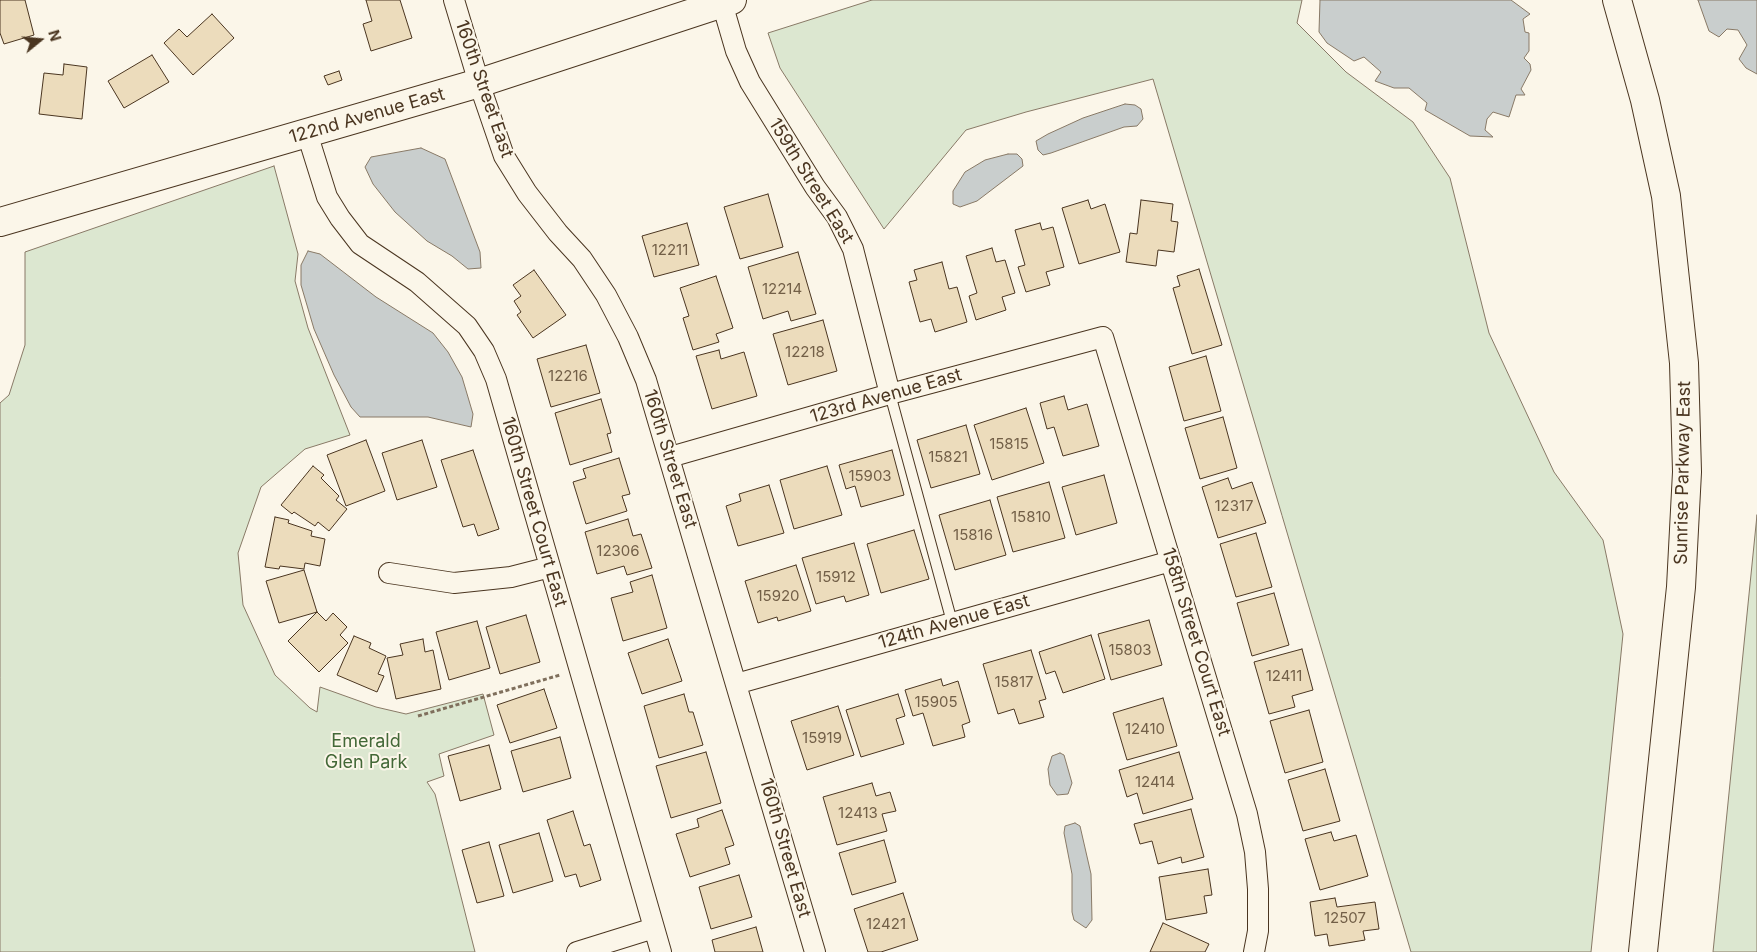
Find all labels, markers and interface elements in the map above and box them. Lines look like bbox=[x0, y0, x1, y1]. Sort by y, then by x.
north arrow bbox=[15, 15, 65, 65]
street label: 160th Street East bbox=[450, 17, 518, 161]
text: N bbox=[45, 28, 65, 43]
street label: 122nd Avenue East bbox=[287, 83, 447, 149]
street label: 159th Street East bbox=[764, 114, 858, 248]
house number: 12211 bbox=[652, 241, 688, 259]
house number: 12214 bbox=[762, 280, 802, 298]
house number: 12218 bbox=[785, 343, 825, 361]
street label: 123rd Avenue East bbox=[808, 364, 964, 428]
house number: 12216 bbox=[548, 367, 588, 385]
street label: Sunrise Parkway East bbox=[1671, 381, 1695, 565]
street label: 160th Street East bbox=[639, 387, 701, 531]
street label: 160th Street Court East bbox=[497, 415, 571, 609]
house number: 15815 bbox=[989, 435, 1029, 453]
house number: 15821 bbox=[928, 448, 968, 466]
house number: 15903 bbox=[848, 467, 892, 485]
house number: 12317 bbox=[1214, 497, 1254, 515]
house number: 15810 bbox=[1011, 508, 1051, 526]
house number: 15816 bbox=[953, 526, 993, 544]
house number: 12306 bbox=[596, 542, 640, 560]
street label: 158th Street Court East bbox=[1157, 545, 1235, 739]
house number: 15912 bbox=[816, 568, 856, 586]
house number: 15920 bbox=[756, 587, 800, 605]
street label: 124th Avenue East bbox=[876, 590, 1032, 654]
house number: 15803 bbox=[1108, 641, 1152, 659]
house number: 12411 bbox=[1266, 667, 1302, 685]
house number: 15817 bbox=[994, 673, 1034, 691]
house number: 15905 bbox=[914, 693, 958, 711]
house number: 12410 bbox=[1125, 720, 1165, 738]
house number: 15919 bbox=[802, 729, 842, 747]
park label: Emerald Glen Park bbox=[325, 731, 407, 774]
house number: 12414 bbox=[1135, 773, 1175, 791]
street label: 160th Street East bbox=[755, 776, 815, 920]
house number: 12413 bbox=[838, 804, 878, 822]
house number: 12507 bbox=[1324, 909, 1366, 927]
house number: 12421 bbox=[866, 915, 906, 933]

